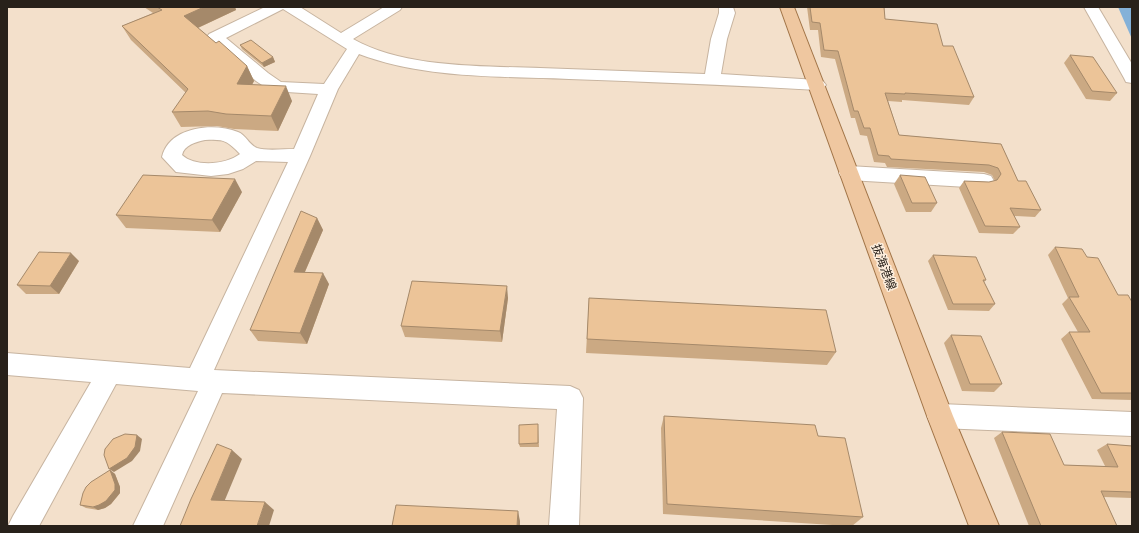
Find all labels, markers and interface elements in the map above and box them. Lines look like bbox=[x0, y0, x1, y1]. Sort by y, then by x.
street label: 抜海港線 bbox=[869, 242, 899, 292]

